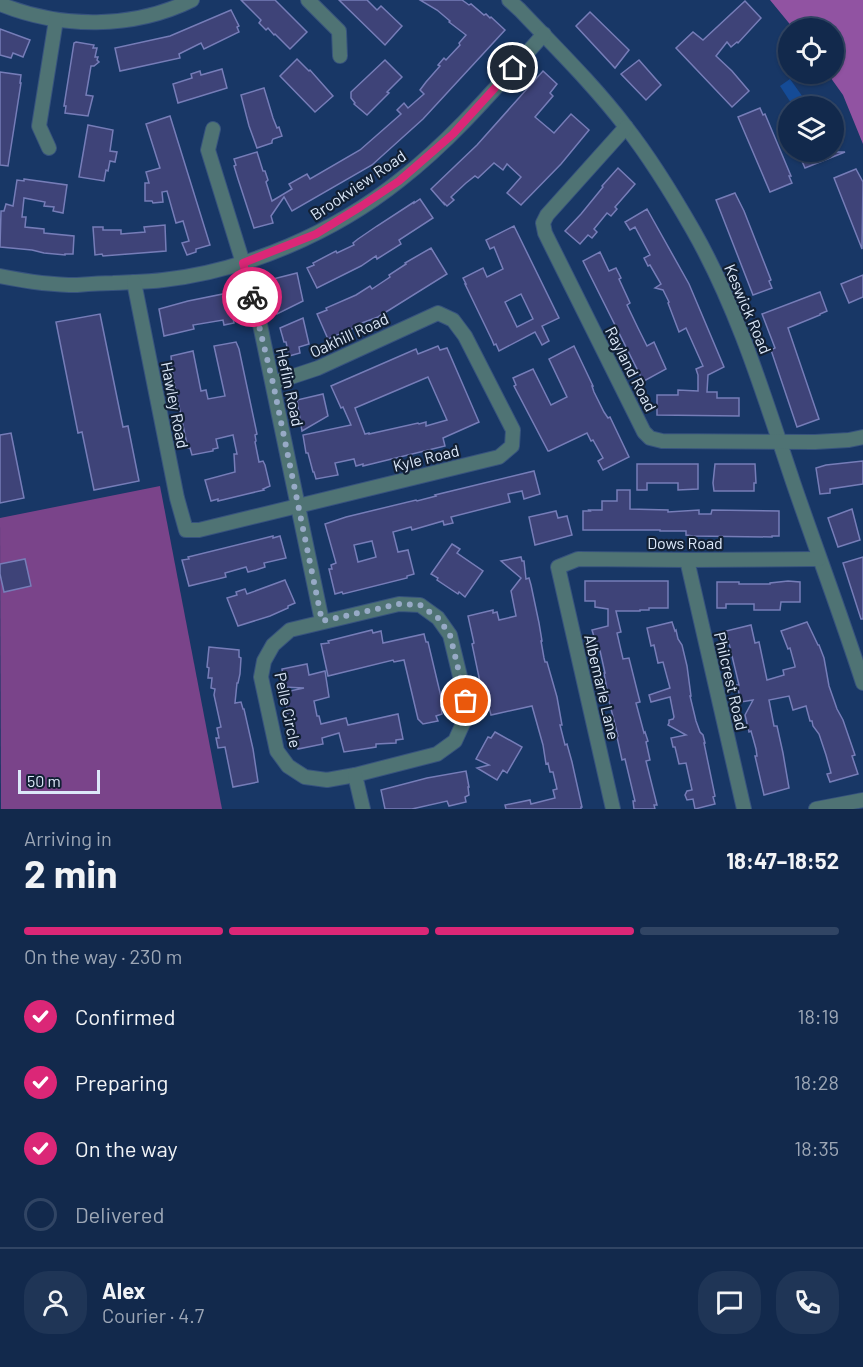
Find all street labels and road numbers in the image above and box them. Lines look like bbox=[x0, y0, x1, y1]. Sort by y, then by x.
street label: Brookview Road bbox=[306, 146, 409, 224]
street label: Keswick Road bbox=[721, 261, 776, 357]
street label: Oakhill Road bbox=[306, 308, 391, 361]
street label: Rayland Road bbox=[602, 323, 661, 414]
street label: Heflin Road bbox=[273, 346, 308, 428]
street label: Hawley Road bbox=[158, 360, 193, 450]
street label: Kyle Road bbox=[391, 440, 461, 475]
street label: Dows Road bbox=[647, 533, 723, 552]
street label: Philcrest Road bbox=[711, 630, 752, 732]
street label: Albemarle Lane bbox=[581, 632, 624, 741]
street label: Pelle Circle bbox=[271, 670, 306, 749]

